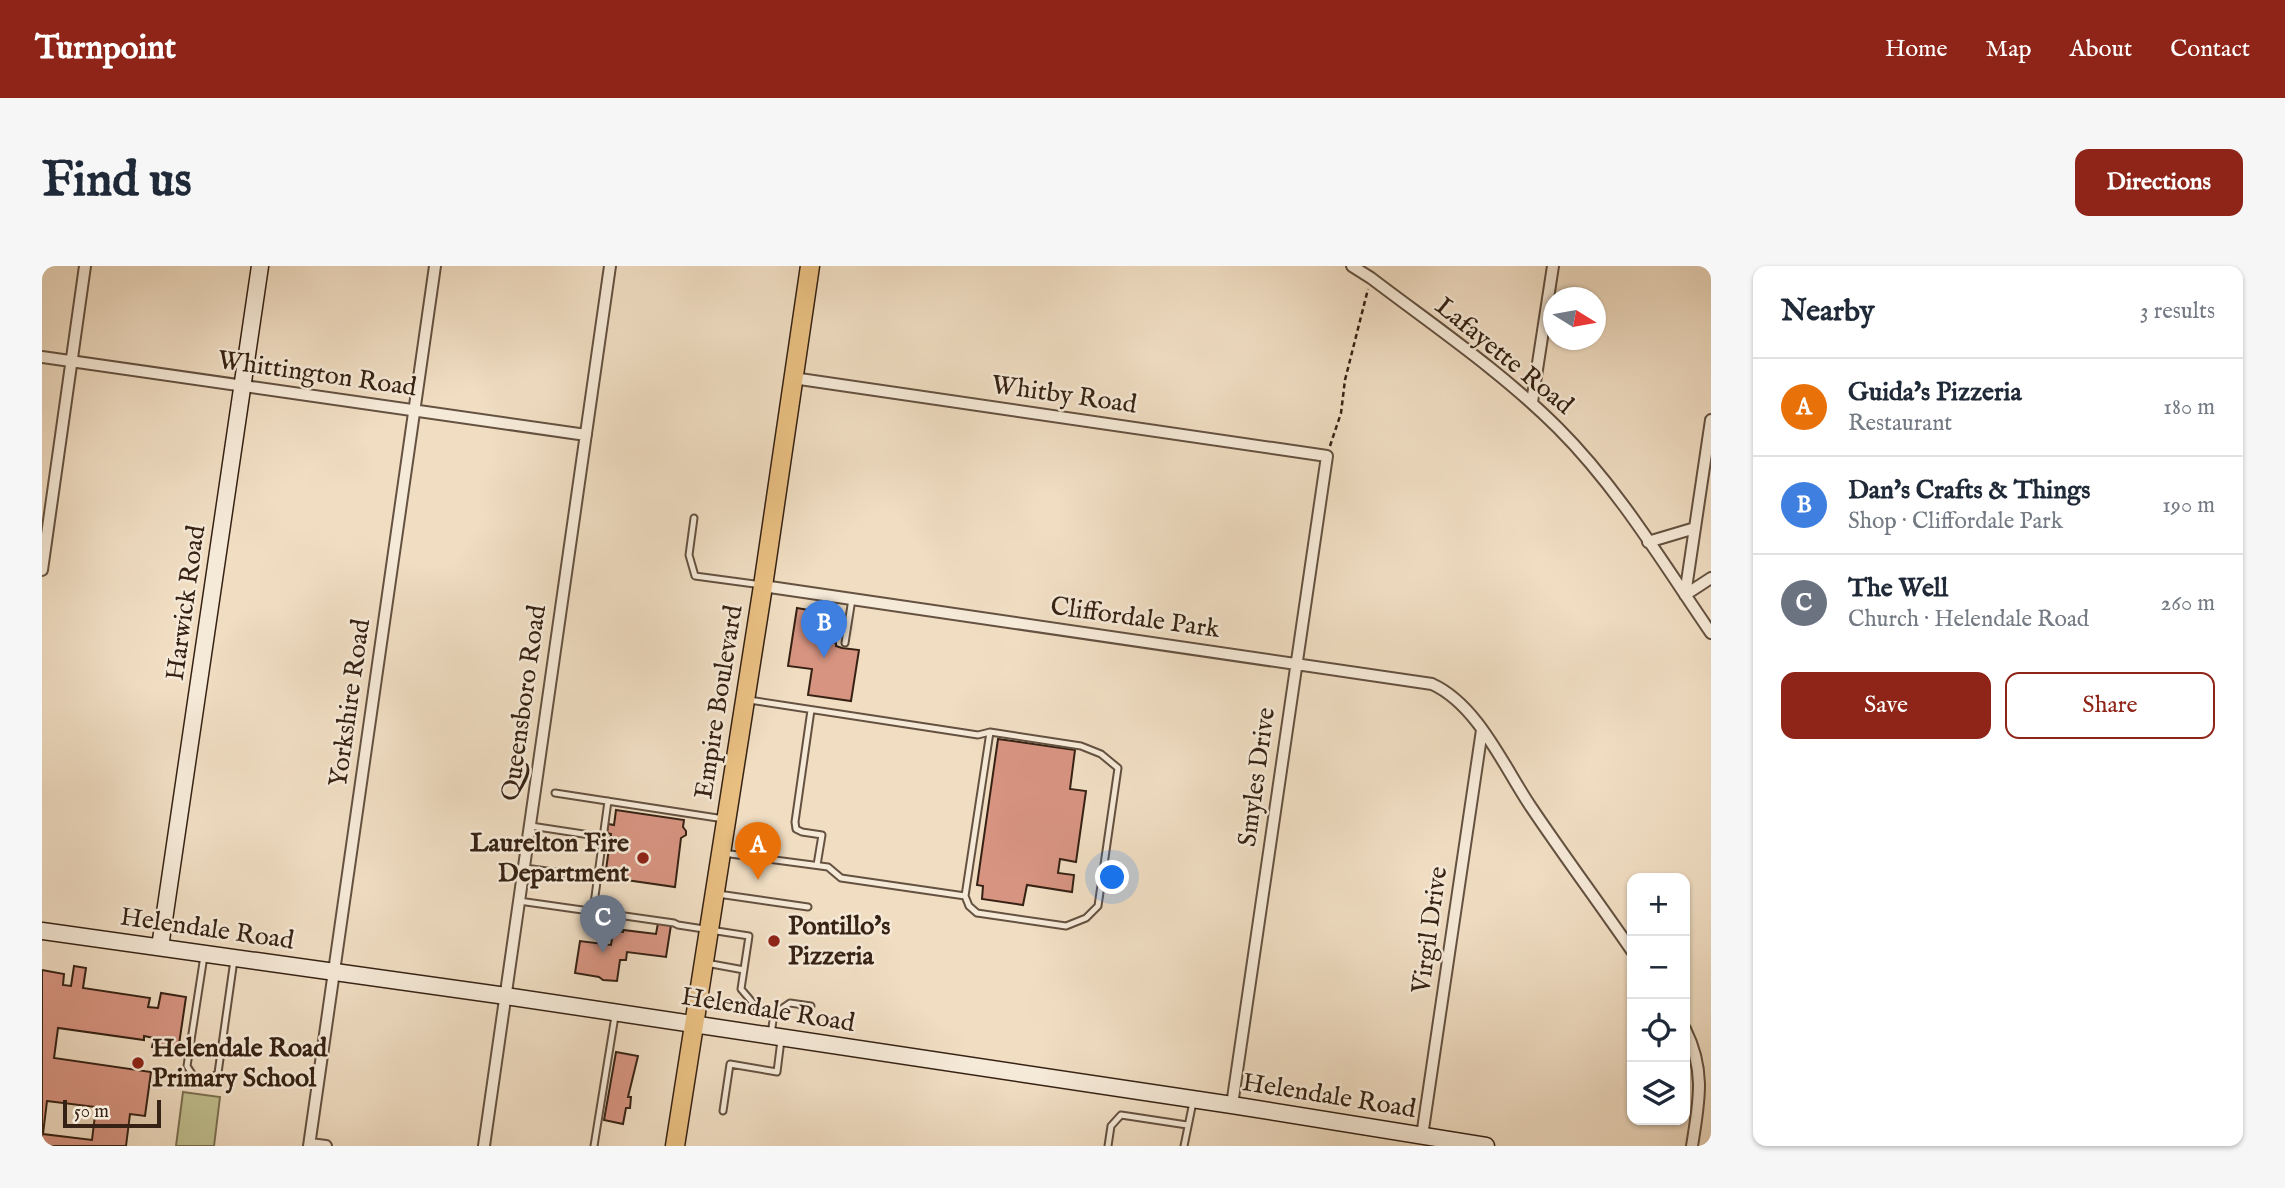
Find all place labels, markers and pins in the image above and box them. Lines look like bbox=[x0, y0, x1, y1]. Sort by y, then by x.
pin: B bbox=[801, 600, 847, 658]
pin: A bbox=[735, 822, 781, 880]
place label: Laurelton Fire Department bbox=[470, 827, 629, 890]
marker: Laurelton Fire Department bbox=[635, 850, 651, 866]
pin: C bbox=[580, 895, 626, 953]
place label: Pontillo's Pizzeria bbox=[788, 910, 890, 973]
marker: Pontillo's Pizzeria bbox=[766, 933, 782, 949]
place label: Helendale Road Primary School bbox=[152, 1032, 328, 1095]
marker: Helendale Road Primary School bbox=[130, 1055, 146, 1071]

